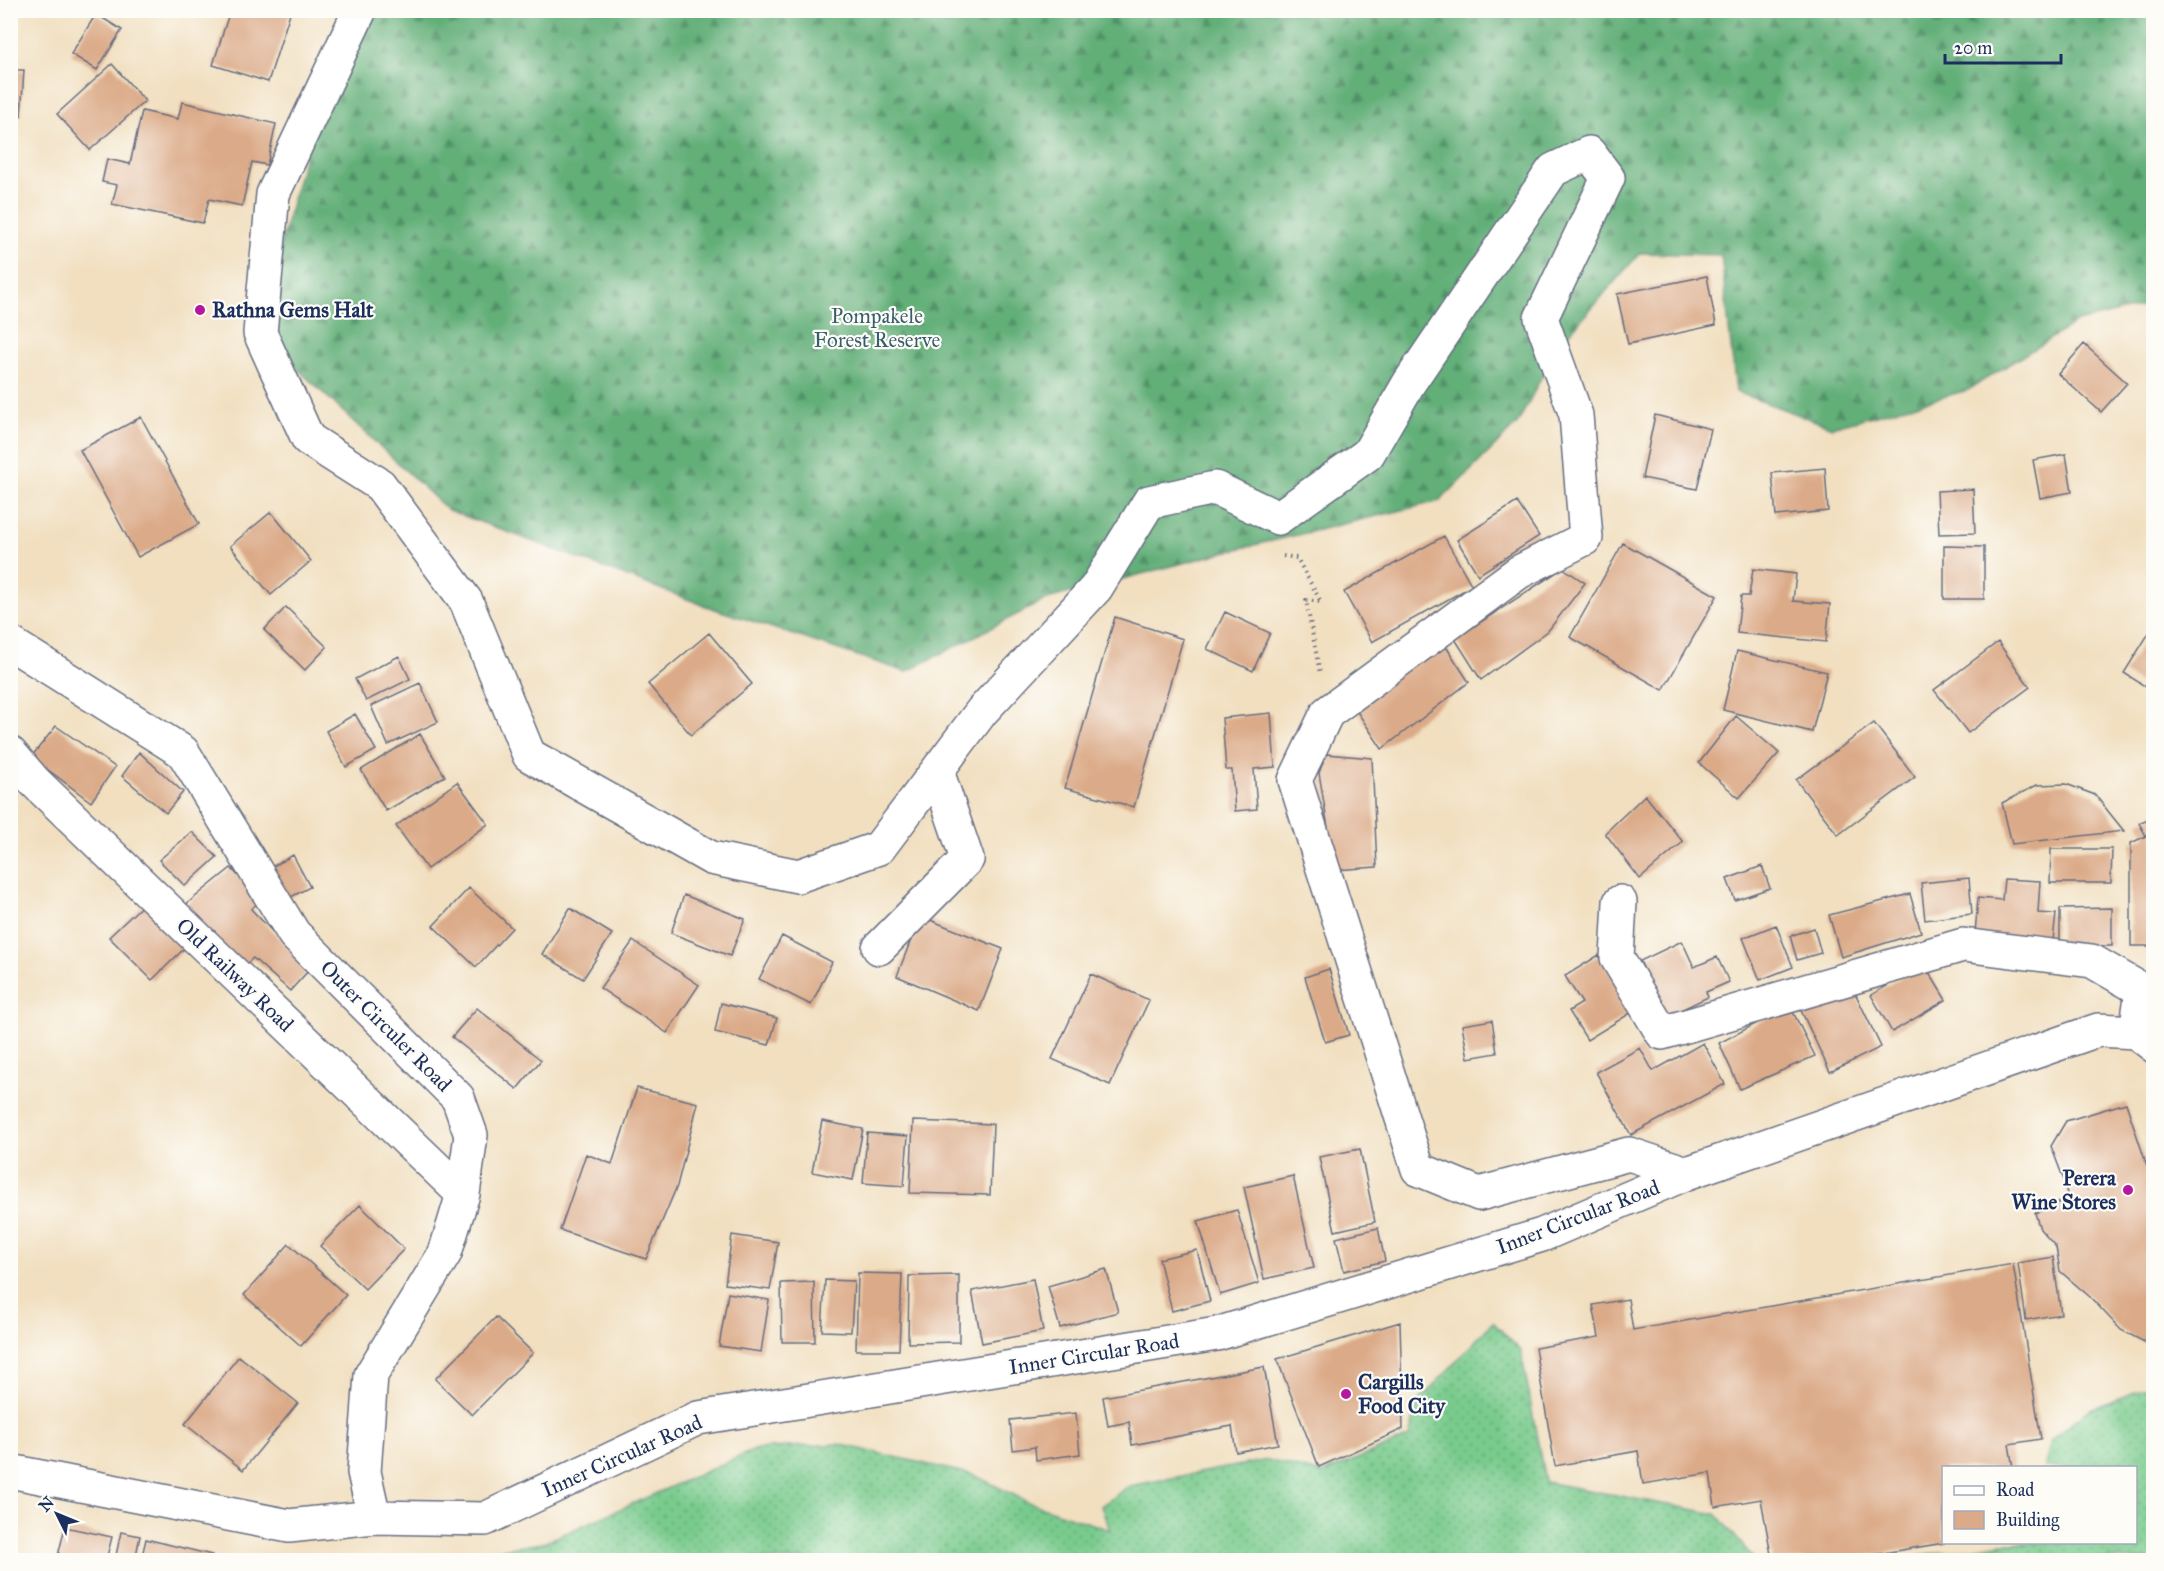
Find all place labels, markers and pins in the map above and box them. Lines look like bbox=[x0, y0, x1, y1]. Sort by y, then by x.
place label: Rathna Gems Halt bbox=[212, 297, 374, 323]
marker: Rathna Gems Halt bbox=[193, 303, 207, 317]
place label: Perera Wine Stores bbox=[2011, 1165, 2117, 1215]
marker: Perera Wine Stores bbox=[2121, 1183, 2135, 1197]
place label: Cargills Food City bbox=[1358, 1369, 1446, 1419]
marker: Cargills Food City bbox=[1339, 1387, 1353, 1401]

